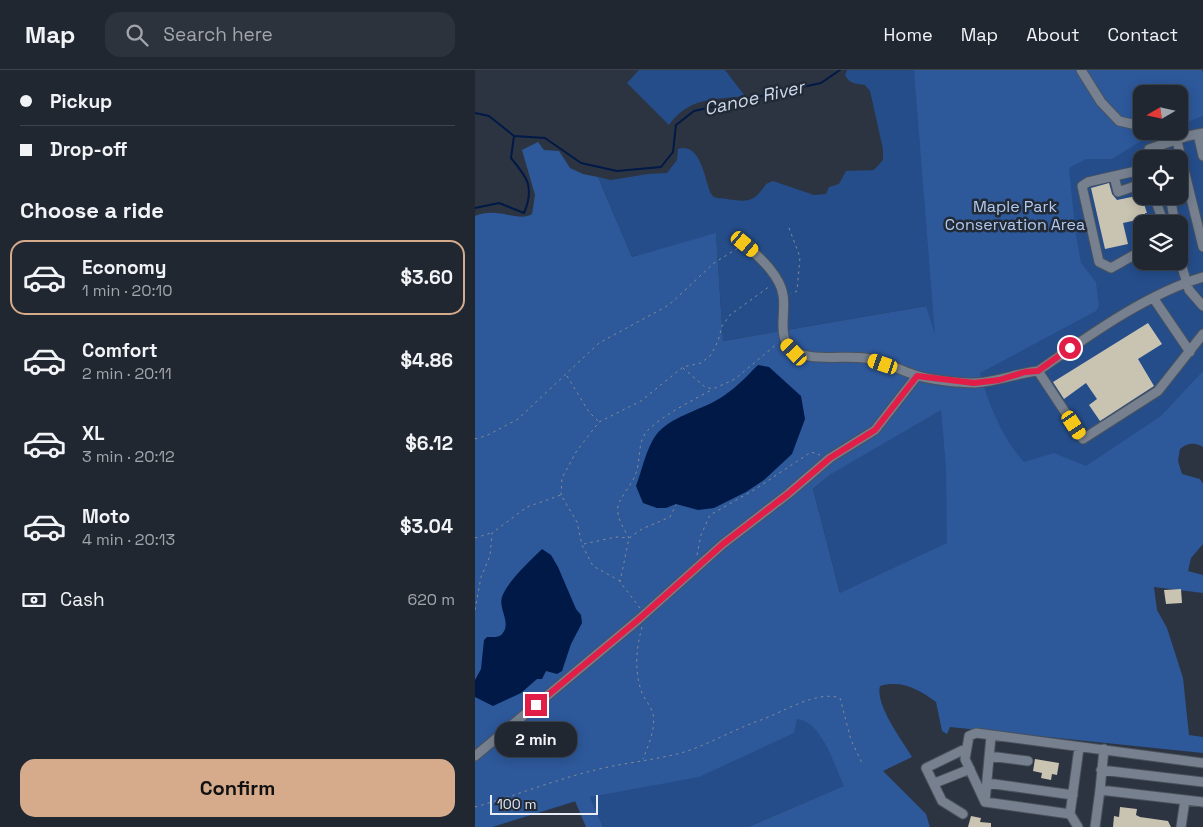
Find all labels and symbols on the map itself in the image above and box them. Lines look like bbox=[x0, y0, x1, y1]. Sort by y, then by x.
water label: Canoe River bbox=[702, 74, 808, 120]
north arrow bbox=[1133, 85, 1187, 140]
park label: Maple Park Conservation Area bbox=[945, 196, 1085, 235]
car bbox=[728, 229, 761, 259]
car bbox=[778, 336, 809, 368]
route start bbox=[1059, 337, 1081, 359]
car bbox=[866, 352, 899, 376]
car bbox=[1059, 408, 1088, 442]
route end bbox=[525, 694, 547, 716]
callout: 2 min bbox=[495, 722, 577, 758]
scale bar bbox=[490, 792, 597, 815]

